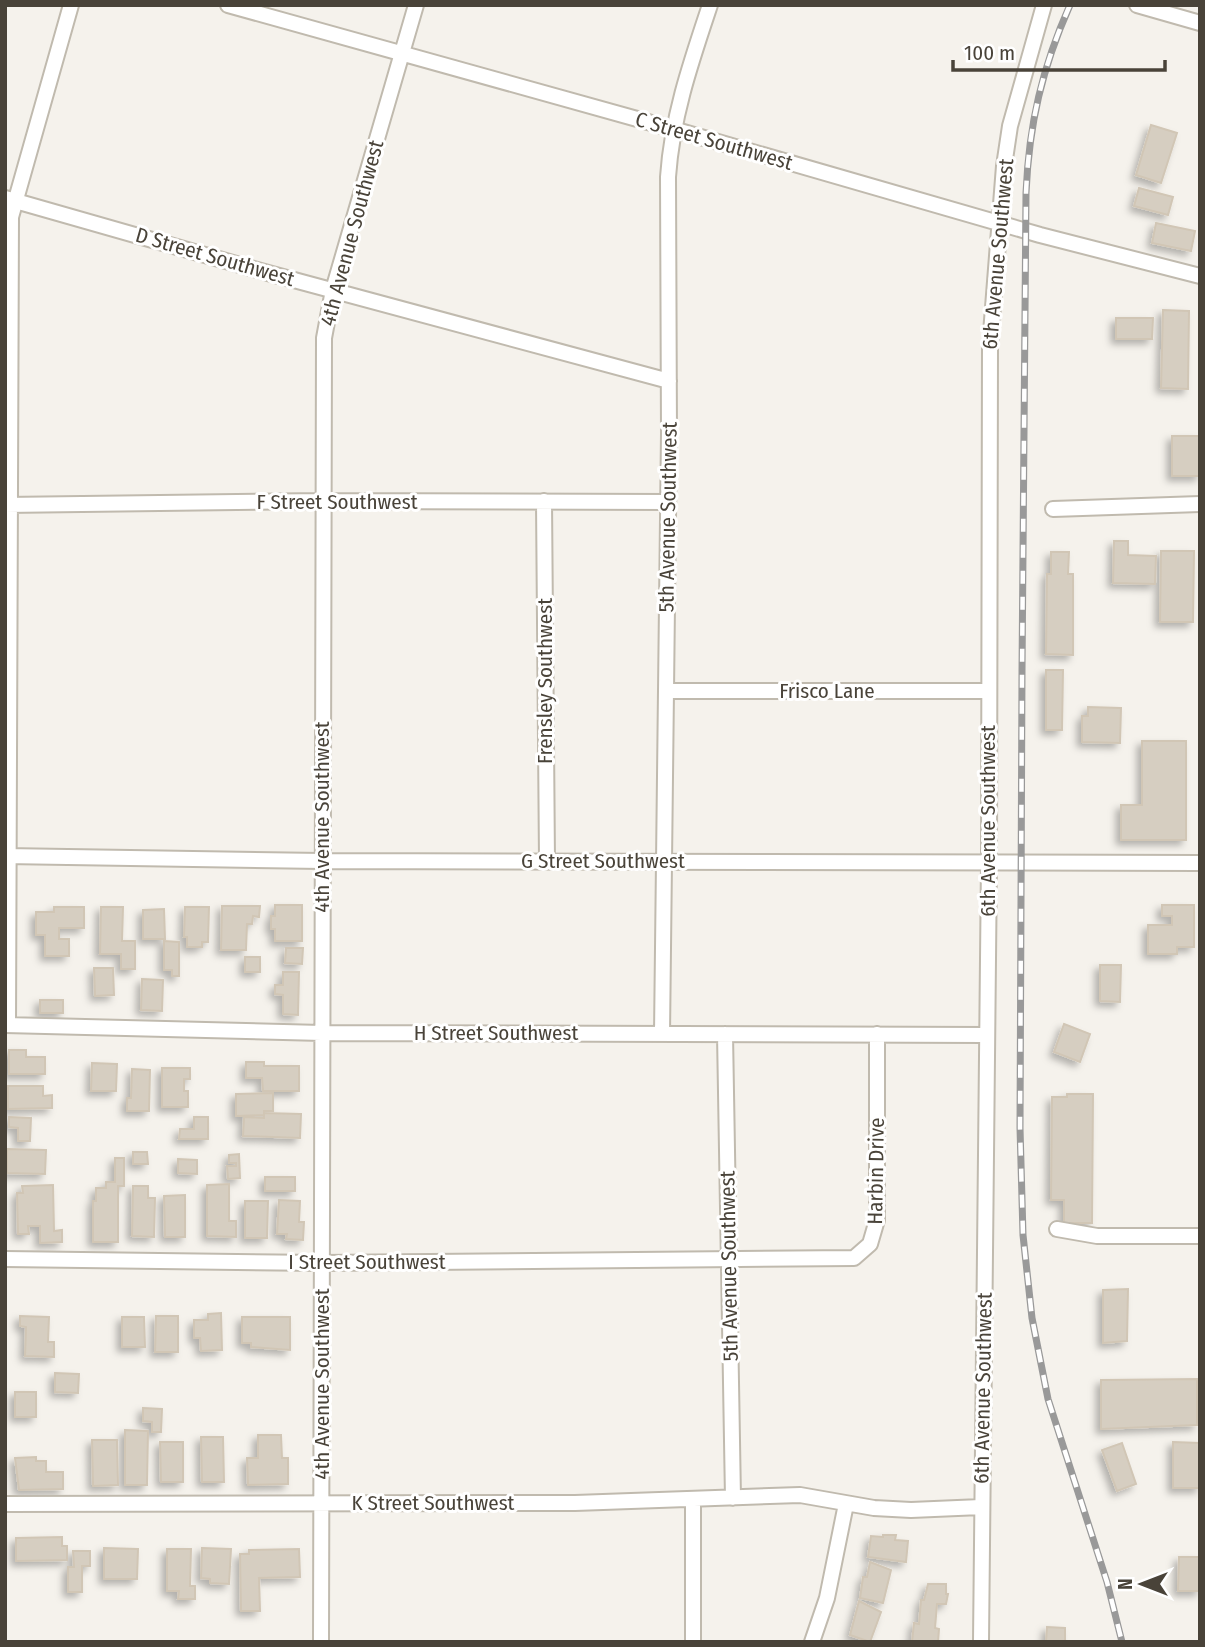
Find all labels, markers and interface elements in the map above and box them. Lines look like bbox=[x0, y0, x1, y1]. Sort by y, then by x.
scale bar bbox=[953, 28, 1165, 72]
text: 100 m bbox=[964, 40, 1015, 66]
street label: C Street Southwest bbox=[632, 106, 796, 176]
street label: 4th Avenue Southwest bbox=[315, 137, 389, 329]
street label: 6th Avenue Southwest bbox=[977, 157, 1019, 351]
street label: D Street Southwest bbox=[133, 222, 298, 292]
street label: 5th Avenue Southwest bbox=[653, 421, 683, 613]
street label: F Street Southwest bbox=[256, 489, 418, 515]
street label: Frensley Southwest bbox=[532, 598, 558, 764]
street label: Frisco Lane bbox=[779, 678, 875, 704]
street label: 4th Avenue Southwest bbox=[309, 721, 335, 913]
street label: 6th Avenue Southwest bbox=[975, 725, 1001, 917]
street label: G Street Southwest bbox=[521, 848, 685, 874]
street label: H Street Southwest bbox=[414, 1020, 578, 1046]
street label: Harbin Drive bbox=[862, 1117, 890, 1225]
street label: 5th Avenue Southwest bbox=[714, 1170, 744, 1362]
street label: I Street Southwest bbox=[288, 1249, 446, 1275]
street label: 4th Avenue Southwest bbox=[309, 1288, 335, 1480]
street label: 6th Avenue Southwest bbox=[968, 1292, 998, 1484]
street label: K Street Southwest bbox=[352, 1490, 515, 1516]
north arrow bbox=[1107, 1549, 1177, 1619]
text: N bbox=[1114, 1578, 1137, 1590]

